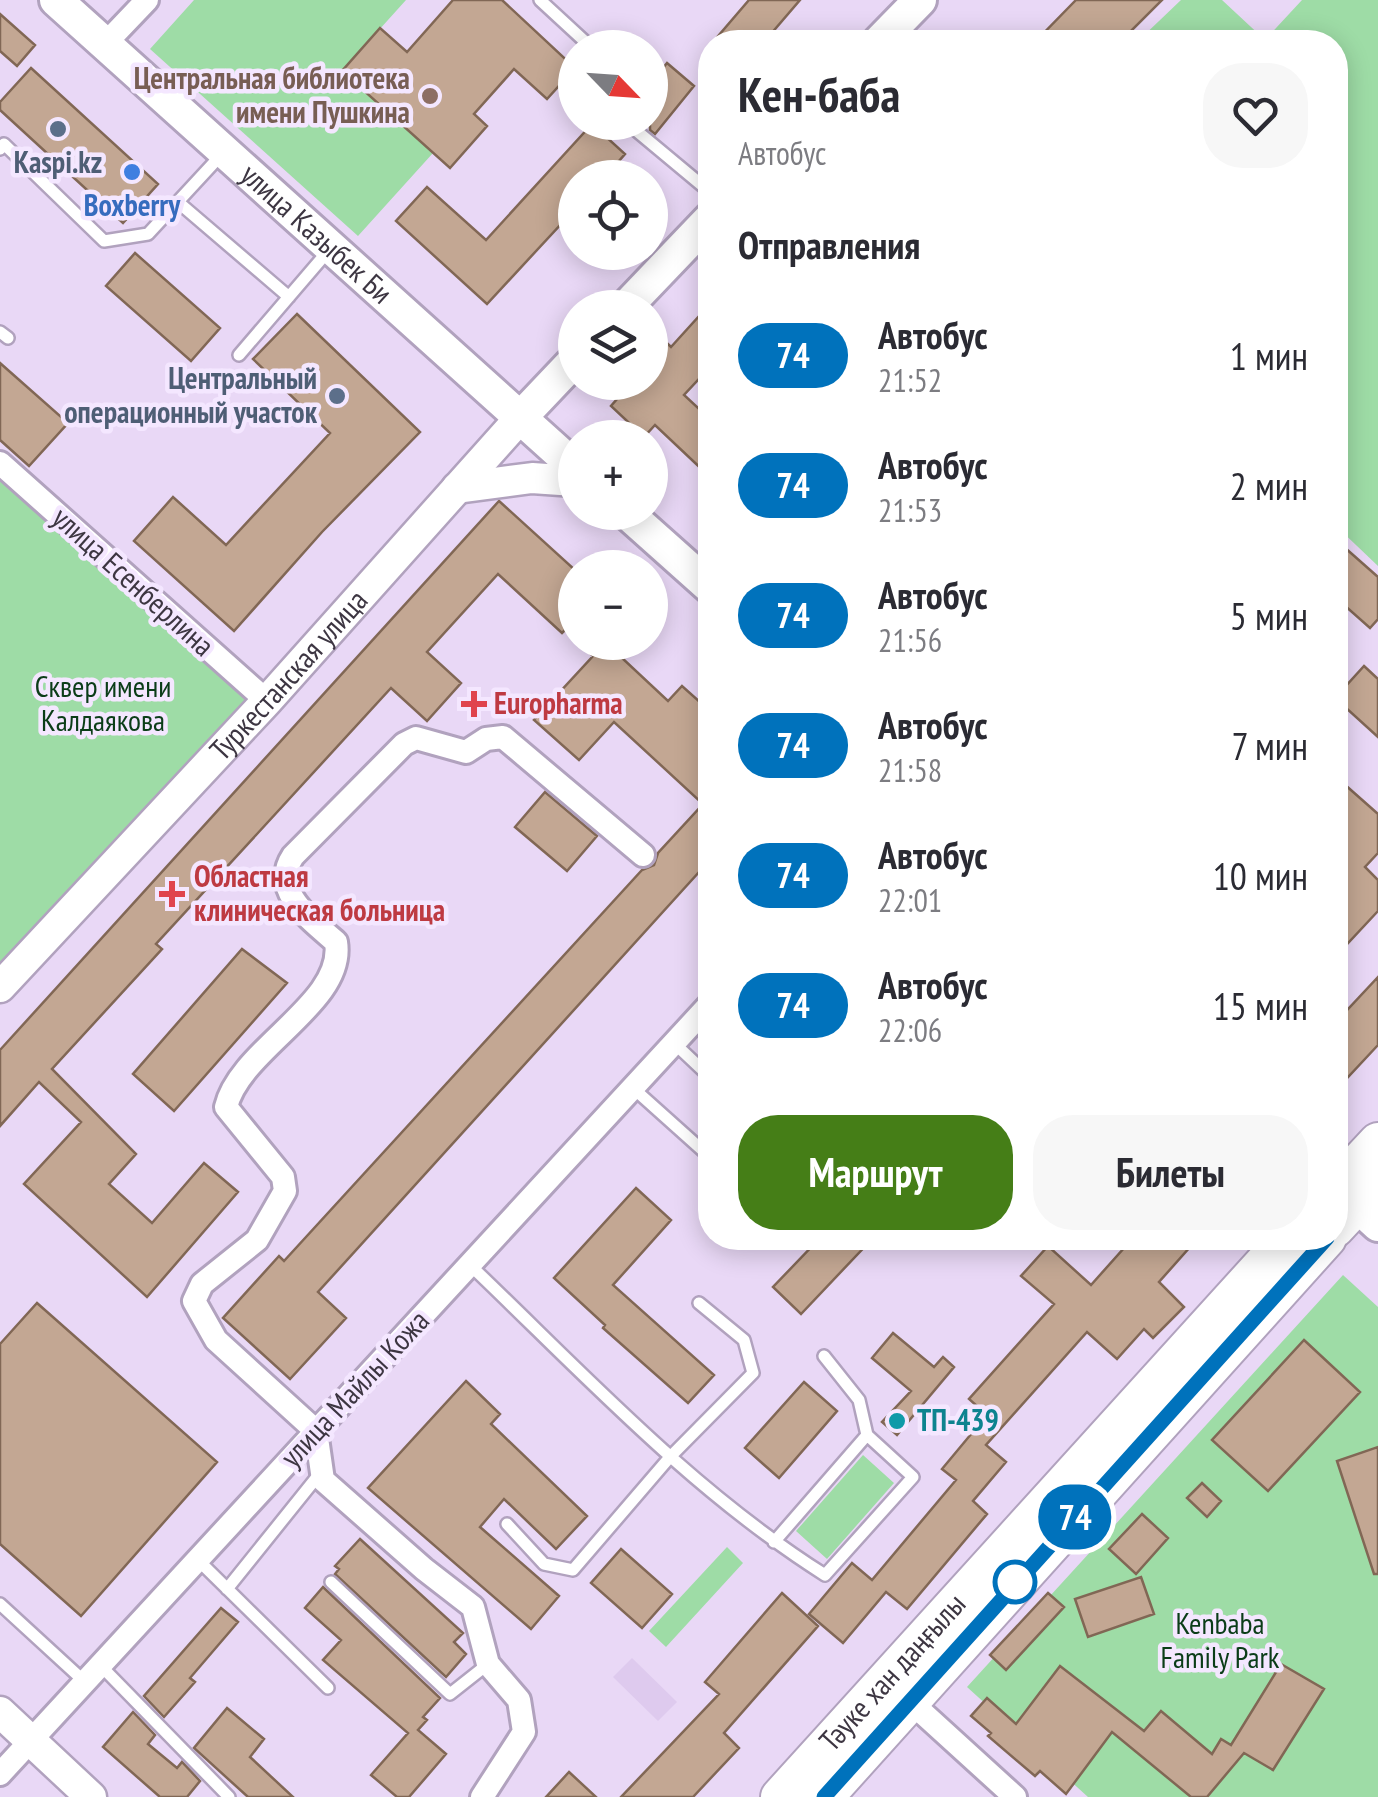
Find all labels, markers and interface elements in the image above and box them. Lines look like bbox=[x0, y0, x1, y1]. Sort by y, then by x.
north arrow bbox=[558, 30, 668, 140]
map controls bbox=[558, 30, 668, 660]
place label: Центральная библиотека имени Пушкина bbox=[134, 58, 410, 131]
text: Кен-баба bbox=[738, 63, 900, 125]
button: heart bbox=[1203, 63, 1308, 168]
marker: Центральная библиотека имени Пушкина bbox=[419, 85, 441, 107]
marker: Kaspi.kz bbox=[47, 118, 69, 140]
text: Автобус bbox=[738, 132, 826, 174]
place label: Kaspi.kz bbox=[14, 142, 102, 181]
street label: улица Казыбек Би bbox=[233, 155, 401, 311]
button: locate bbox=[558, 160, 668, 270]
marker: Boxberry bbox=[121, 161, 143, 183]
place label: Boxberry bbox=[84, 185, 181, 224]
text: Отправления bbox=[738, 220, 920, 269]
button: layers bbox=[558, 290, 668, 400]
text: Автобус bbox=[878, 310, 988, 359]
text: 1 мин bbox=[1230, 331, 1308, 380]
text: 74 bbox=[776, 332, 810, 378]
place label: Центральный операционный участок bbox=[64, 358, 318, 431]
text: 21:52 bbox=[878, 359, 942, 401]
marker: Центральный операционный участок bbox=[326, 385, 348, 407]
button: + bbox=[558, 420, 668, 530]
text: Автобус bbox=[878, 440, 988, 489]
text: 2 мин bbox=[1230, 461, 1308, 510]
text: 74 bbox=[776, 462, 810, 508]
text: 21:53 bbox=[878, 489, 942, 531]
street label: улица Есенберлина bbox=[45, 498, 223, 664]
button: − bbox=[558, 550, 668, 660]
text: Автобус bbox=[878, 570, 988, 619]
street label: Туркестанская улица bbox=[201, 581, 375, 768]
text: 5 мин bbox=[1230, 591, 1308, 640]
text: 74 bbox=[776, 592, 810, 638]
text: 21:56 bbox=[878, 619, 942, 661]
park label: Сквер имени Калдаякова bbox=[35, 666, 171, 739]
place label: Europharma bbox=[494, 683, 623, 722]
marker: Europharma bbox=[463, 693, 485, 715]
text: Автобус bbox=[878, 700, 988, 749]
text: 7 мин bbox=[1231, 721, 1308, 770]
text: 74 bbox=[776, 722, 810, 768]
text: 21:58 bbox=[878, 749, 942, 791]
text: Автобус bbox=[878, 830, 988, 879]
text: 10 мин bbox=[1213, 851, 1308, 900]
text: 74 bbox=[776, 852, 810, 898]
place label: Областная клиническая больница bbox=[194, 856, 445, 929]
text: 22:01 bbox=[878, 879, 942, 921]
marker: Областная клиническая больница bbox=[159, 881, 185, 907]
text: Автобус bbox=[878, 960, 988, 1009]
text: 15 мин bbox=[1213, 981, 1308, 1030]
text: 74 bbox=[776, 982, 810, 1028]
text: 22:06 bbox=[878, 1009, 942, 1051]
button: Маршрут bbox=[738, 1115, 1013, 1230]
button: Билеты bbox=[1033, 1115, 1308, 1230]
street label: улица Майлы Кожа bbox=[271, 1301, 437, 1475]
place label: ТП-439 bbox=[917, 1400, 999, 1439]
marker: ТП-439 bbox=[886, 1410, 908, 1432]
line badge: 74 bbox=[1030, 1484, 1120, 1550]
text: 74 bbox=[1058, 1494, 1092, 1540]
unlabelled marker bbox=[994, 1561, 1036, 1603]
street label: Тәуке хан даңғылы bbox=[810, 1584, 973, 1759]
park label: Kenbaba Family Park bbox=[1161, 1603, 1280, 1676]

